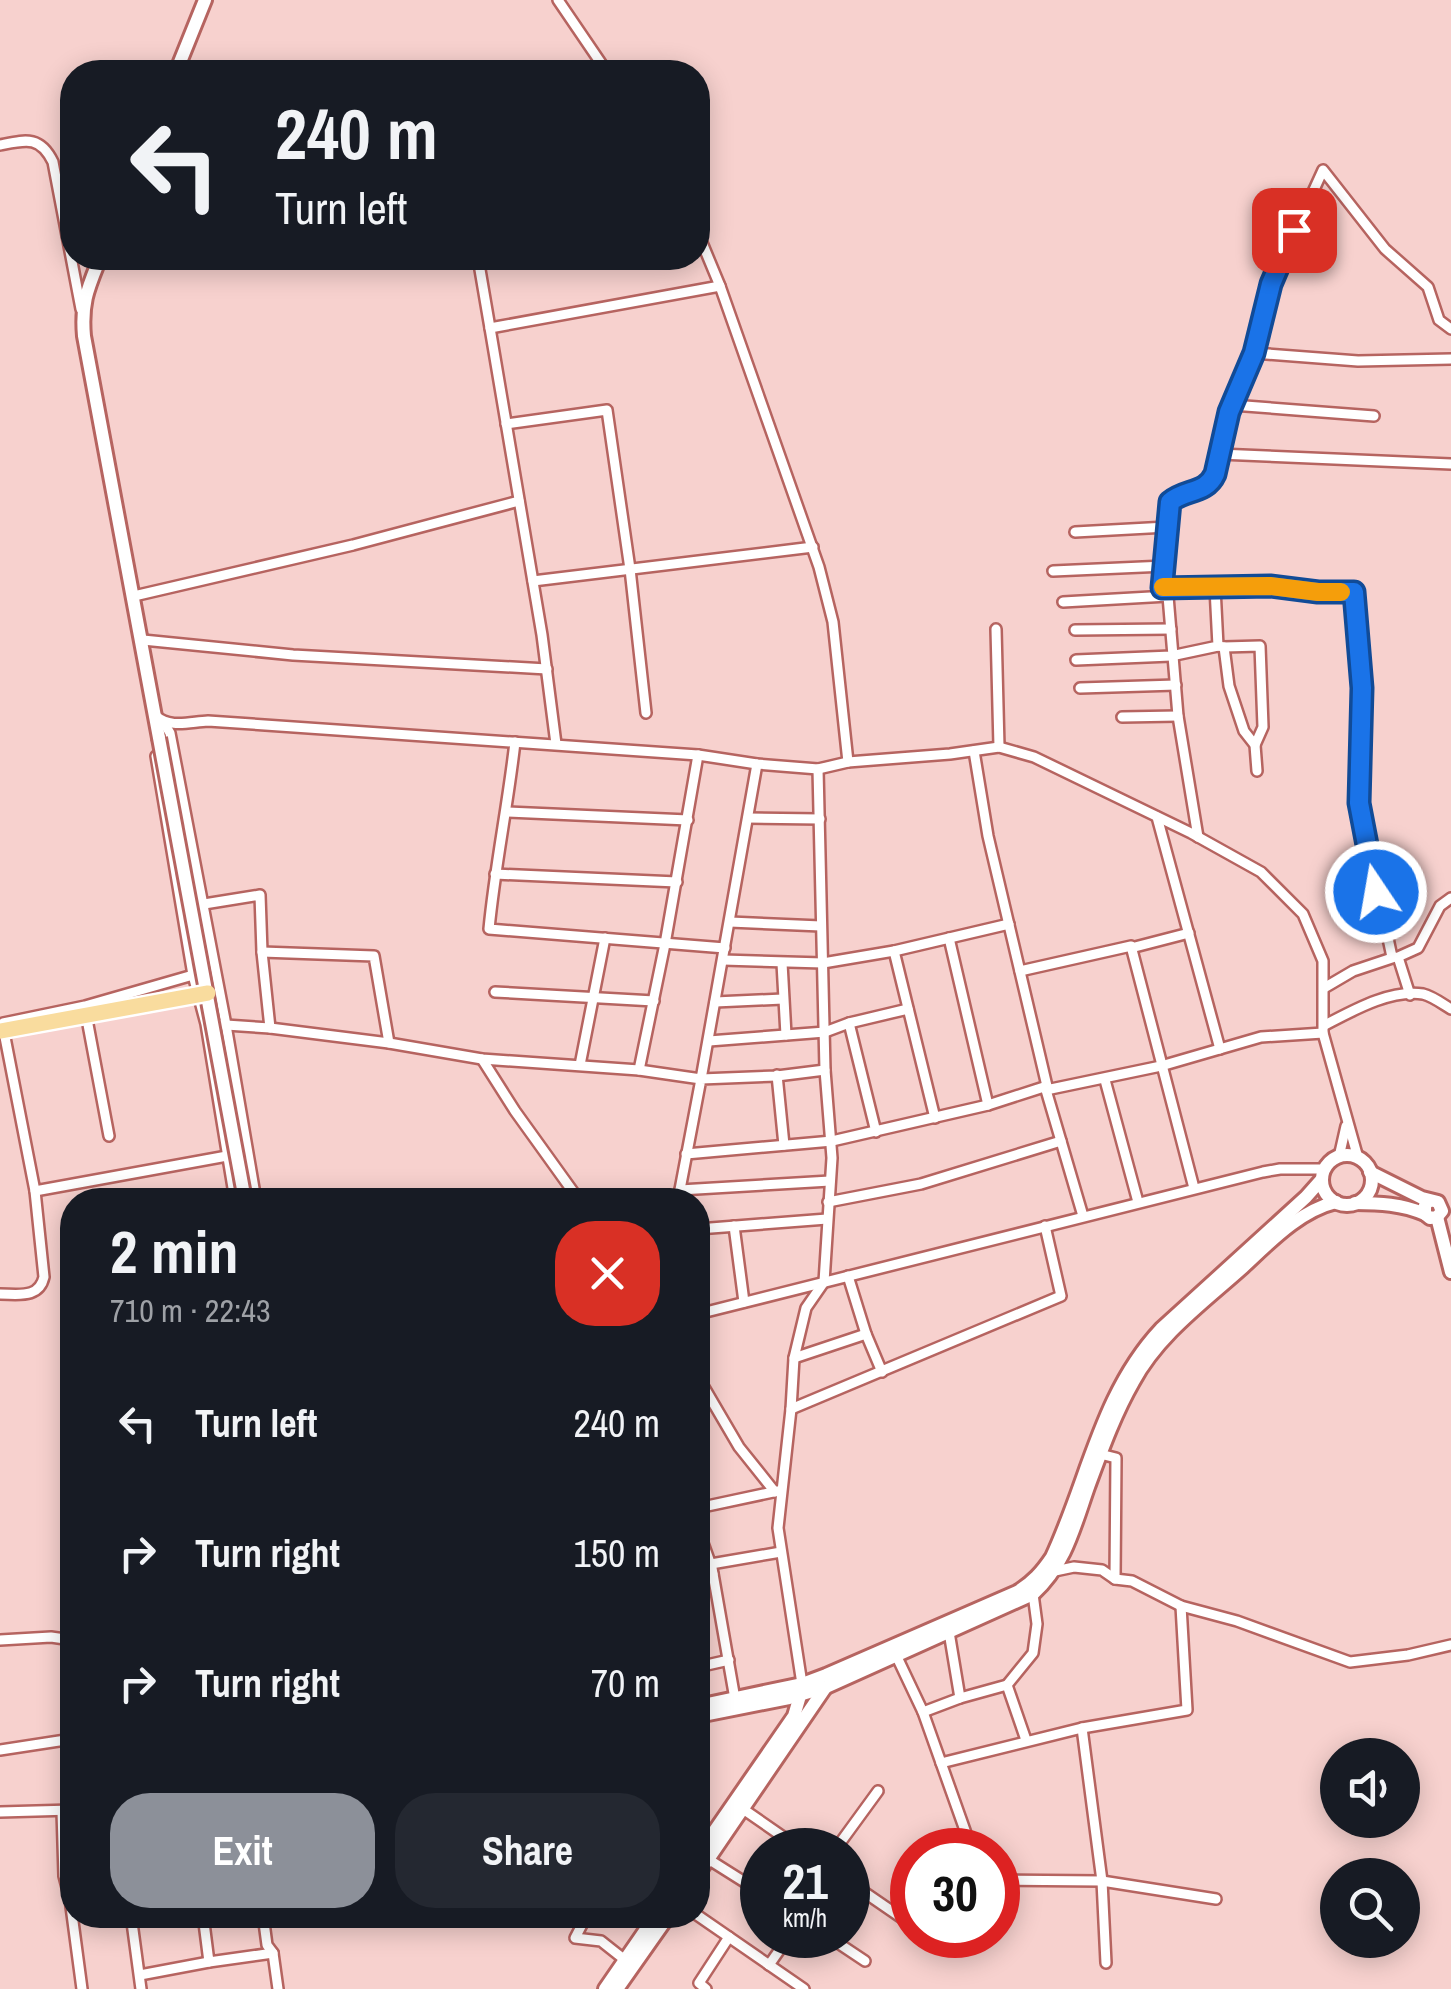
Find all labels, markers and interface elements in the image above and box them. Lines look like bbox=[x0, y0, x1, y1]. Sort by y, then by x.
text: 240 m bbox=[275, 87, 438, 181]
icon: left bbox=[110, 100, 240, 230]
text: Turn left bbox=[275, 177, 407, 238]
pin bbox=[1252, 188, 1337, 273]
icon: arrive bbox=[1267, 203, 1322, 258]
position arrow bbox=[1324, 840, 1428, 944]
text: 2 min bbox=[110, 1211, 239, 1292]
button: close bbox=[555, 1221, 660, 1326]
text: 710 m · 22:43 bbox=[110, 1289, 270, 1332]
icon: left bbox=[110, 1396, 165, 1451]
text: Turn left bbox=[195, 1398, 317, 1449]
text: 240 m bbox=[573, 1398, 660, 1449]
icon: right bbox=[110, 1526, 165, 1581]
text: Turn right bbox=[195, 1528, 340, 1579]
text: 150 m bbox=[573, 1528, 660, 1579]
icon: right bbox=[110, 1656, 165, 1711]
text: Turn right bbox=[195, 1658, 340, 1709]
text: 70 m bbox=[591, 1658, 660, 1709]
map controls bbox=[1320, 1738, 1420, 1958]
button: sound bbox=[1320, 1738, 1420, 1838]
button: Exit bbox=[110, 1793, 375, 1908]
button: Share bbox=[395, 1793, 660, 1908]
speed limit sign: 30 bbox=[890, 1828, 1020, 1958]
text: 21 bbox=[782, 1847, 828, 1915]
button: search bbox=[1320, 1858, 1420, 1958]
text: km/h bbox=[783, 1901, 827, 1935]

